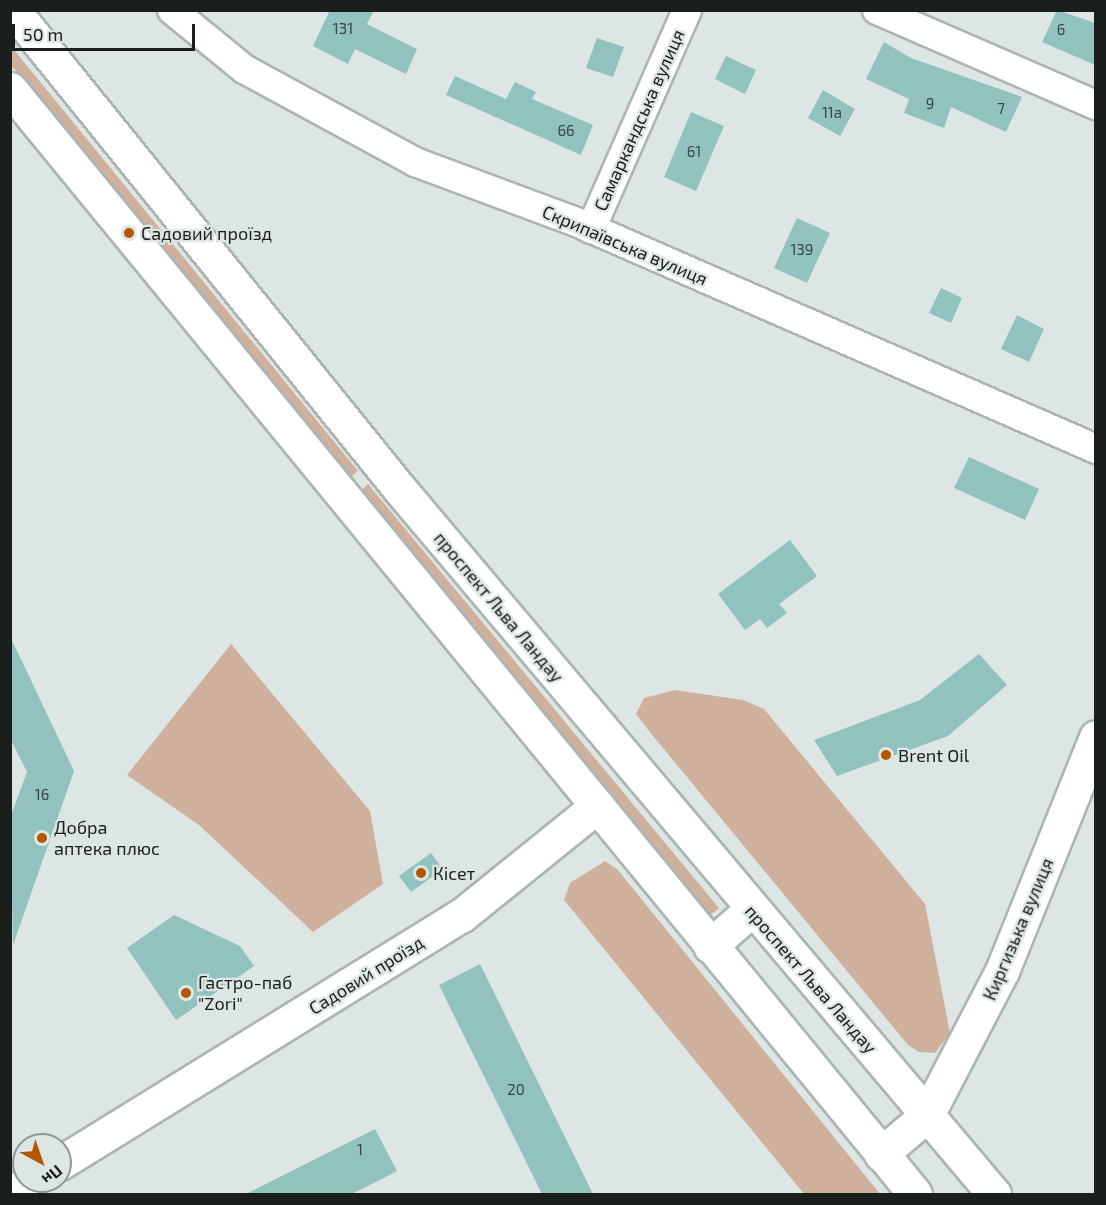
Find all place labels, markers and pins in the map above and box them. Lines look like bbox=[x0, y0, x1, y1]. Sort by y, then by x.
place label: Садовий проїзд bbox=[141, 222, 272, 244]
marker: Садовий проїзд bbox=[122, 226, 136, 240]
place label: Brent Oil bbox=[898, 744, 969, 766]
marker: Brent Oil bbox=[879, 748, 893, 762]
place label: Добра аптека плюс bbox=[54, 817, 160, 860]
marker: Добра аптека плюс bbox=[35, 831, 49, 845]
place label: Кісет bbox=[433, 862, 475, 884]
marker: Кісет bbox=[414, 866, 428, 880]
place label: Гастро-паб "Zori" bbox=[198, 972, 292, 1014]
marker: Гастро-паб "Zori" bbox=[179, 986, 193, 1000]

